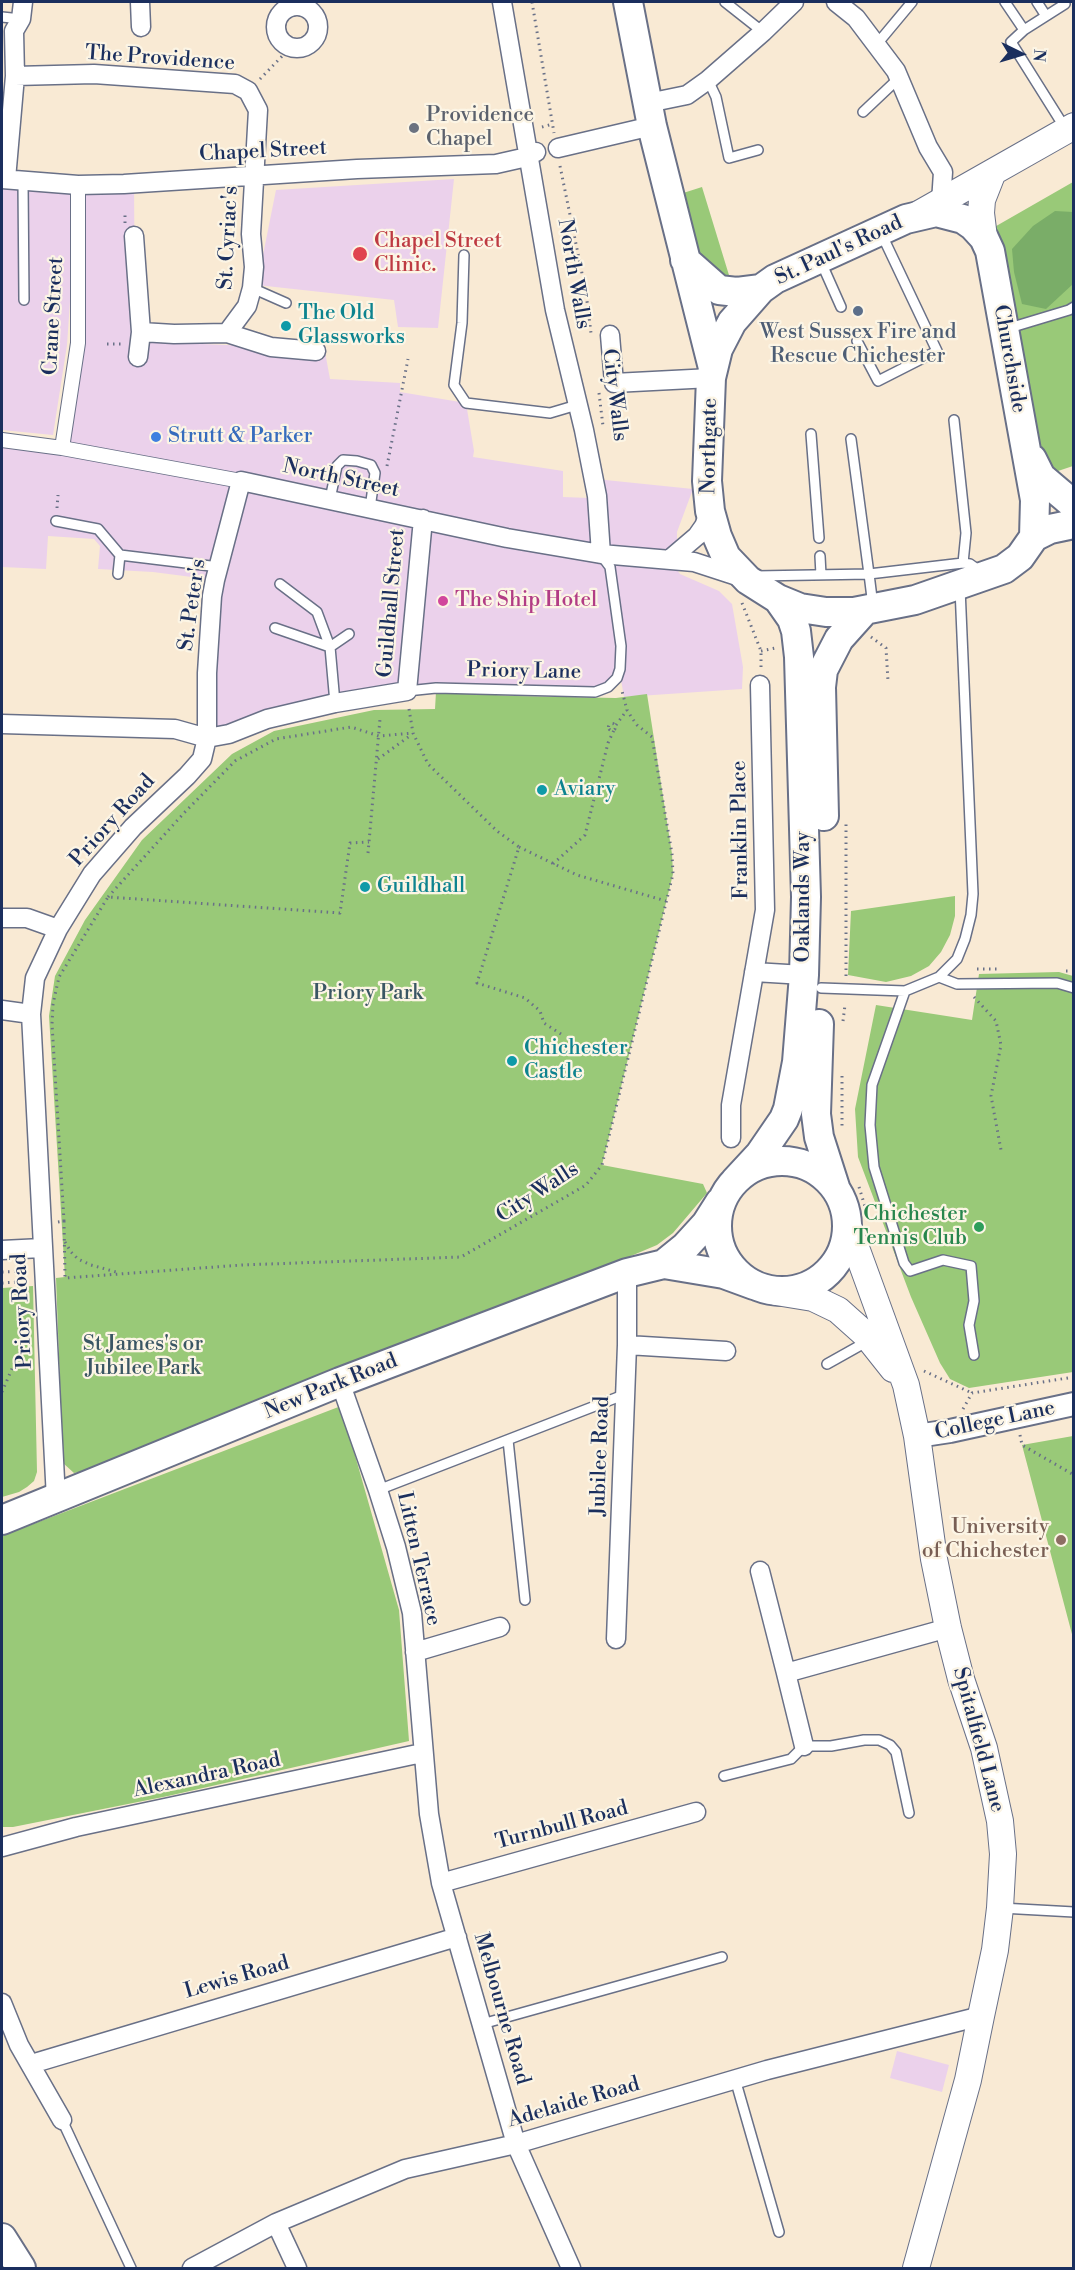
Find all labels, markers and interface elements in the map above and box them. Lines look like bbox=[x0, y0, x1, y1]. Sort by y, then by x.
north arrow bbox=[991, 24, 1051, 84]
street label: The Providence bbox=[84, 41, 236, 77]
text: N bbox=[1028, 48, 1049, 63]
place label: Providence Chapel bbox=[426, 103, 534, 153]
marker: Providence Chapel bbox=[407, 121, 421, 135]
street label: Chapel Street bbox=[198, 136, 328, 168]
street label: St. Cyriac's bbox=[214, 185, 244, 291]
street label: St. Paul's Road bbox=[771, 211, 907, 291]
street label: North Walls bbox=[551, 217, 595, 331]
place label: Chapel Street Clinic. bbox=[374, 229, 502, 279]
marker: Chapel Street Clinic. bbox=[351, 245, 369, 263]
street label: Crane Street bbox=[38, 256, 70, 376]
place label: The Old Glassworks bbox=[298, 301, 405, 351]
street label: Churchside bbox=[987, 303, 1031, 415]
marker: West Sussex Fire and Rescue Chichester bbox=[851, 304, 865, 318]
marker: The Old Glassworks bbox=[279, 319, 293, 333]
place label: West Sussex Fire and Rescue Chichester bbox=[760, 320, 956, 370]
street label: City Walls bbox=[596, 347, 632, 443]
street label: Northgate bbox=[697, 398, 723, 494]
place label: Strutt & Parker bbox=[168, 424, 313, 450]
marker: Strutt & Parker bbox=[149, 430, 163, 444]
street label: North Street bbox=[280, 454, 402, 504]
street label: Guildhall Street bbox=[373, 527, 411, 679]
street label: St. Peter's bbox=[174, 557, 212, 653]
place label: The Ship Hotel bbox=[455, 588, 597, 614]
marker: The Ship Hotel bbox=[436, 594, 450, 608]
street label: Priory Lane bbox=[466, 658, 582, 686]
street label: Franklin Place bbox=[727, 760, 755, 900]
street label: Priory Road bbox=[65, 770, 161, 872]
place label: Aviary bbox=[554, 777, 615, 803]
marker: Aviary bbox=[535, 783, 549, 797]
street label: Oaklands Way bbox=[791, 831, 817, 963]
place label: Guildhall bbox=[377, 874, 465, 900]
marker: Guildhall bbox=[358, 880, 372, 894]
park label: Priory Park bbox=[313, 981, 423, 1007]
place label: Chichester Castle bbox=[524, 1036, 628, 1086]
marker: Chichester Castle bbox=[505, 1054, 519, 1068]
street label: City Walls bbox=[492, 1157, 584, 1229]
place label: Chichester Tennis Club bbox=[853, 1202, 967, 1252]
marker: Chichester Tennis Club bbox=[972, 1220, 986, 1234]
street label: Priory Road bbox=[7, 1253, 39, 1369]
park label: St James's or Jubilee Park bbox=[83, 1332, 203, 1382]
street label: New Park Road bbox=[261, 1349, 401, 1425]
street label: Jubilee Road bbox=[586, 1395, 616, 1517]
street label: College Lane bbox=[932, 1396, 1058, 1446]
street label: Litten Terrace bbox=[390, 1490, 446, 1628]
place label: University of Chichester bbox=[922, 1515, 1049, 1565]
marker: University of Chichester bbox=[1054, 1533, 1068, 1547]
street label: Spitalfield Lane bbox=[947, 1665, 1009, 1815]
street label: Alexandra Road bbox=[131, 1748, 283, 1804]
street label: Turnbull Road bbox=[493, 1796, 631, 1856]
street label: Melbourne Road bbox=[467, 1930, 535, 2088]
street label: Lewis Road bbox=[182, 1951, 292, 2005]
street label: Adelaide Road bbox=[505, 2072, 643, 2134]

